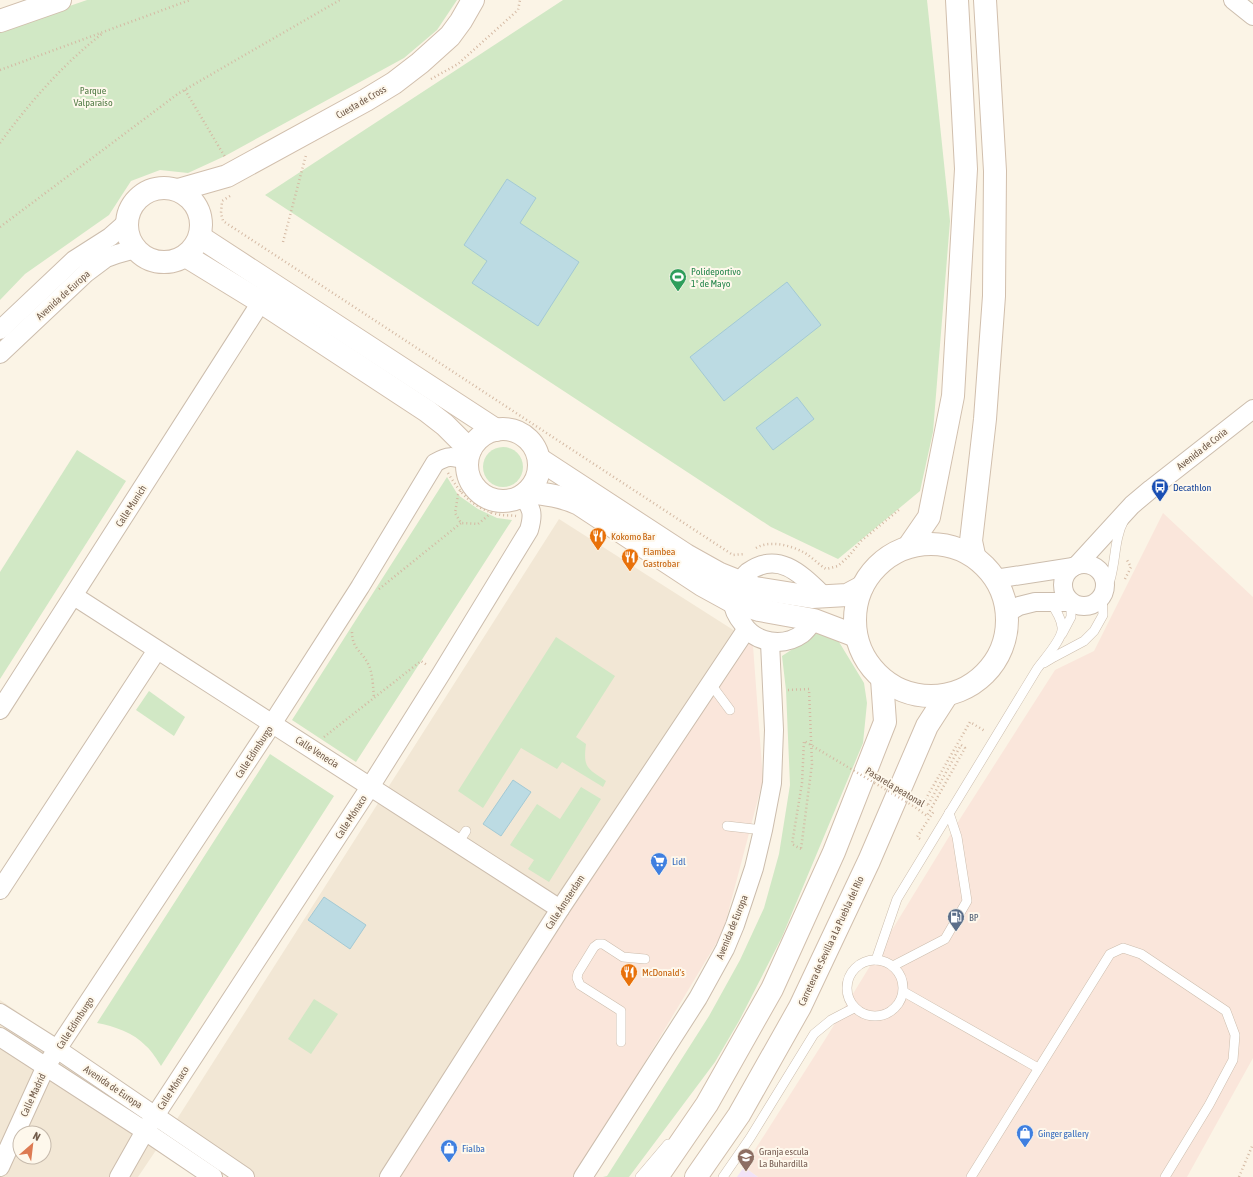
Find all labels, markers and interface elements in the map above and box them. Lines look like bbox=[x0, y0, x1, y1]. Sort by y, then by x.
street label: Cuesta de Cross bbox=[334, 83, 388, 121]
park label: Parque Valparaíso bbox=[73, 85, 113, 108]
place label: Polideportivo 1º de Mayo bbox=[691, 266, 741, 289]
sports icon: Polideportivo 1º de Mayo bbox=[668, 267, 688, 292]
street label: Avenida de Europa bbox=[34, 268, 92, 322]
street label: Avenida de Coria bbox=[1175, 426, 1230, 472]
bus stop icon: Decathlon bbox=[1150, 477, 1170, 502]
place label: Decathlon bbox=[1173, 482, 1211, 493]
street label: Calle Munich bbox=[113, 483, 149, 529]
restaurant icon: Kokomo Bar bbox=[588, 526, 608, 551]
place label: Kokomo Bar bbox=[611, 531, 656, 542]
place label: Flambea Gastrobar bbox=[643, 546, 680, 569]
restaurant icon: Flambea Gastrobar bbox=[620, 547, 640, 572]
street label: Calle Edimburgo bbox=[233, 724, 275, 780]
street label: Calle Venecia bbox=[293, 734, 341, 770]
street label: Pasarela peatonal bbox=[863, 765, 927, 809]
street label: Calle Mónaco bbox=[333, 793, 369, 841]
supermarket icon: Lidl bbox=[649, 851, 669, 876]
place label: Lidl bbox=[672, 856, 686, 867]
street label: Calle Ámsterdam bbox=[543, 873, 587, 931]
street label: Carretera de Sevilla a La Puebla del Río bbox=[796, 874, 866, 1007]
street label: Avenida de Europa bbox=[714, 893, 750, 961]
fuel station icon: BP bbox=[946, 907, 966, 932]
place label: BP bbox=[969, 912, 979, 923]
restaurant icon: McDonald's bbox=[619, 962, 639, 987]
place label: McDonald's bbox=[642, 967, 685, 978]
street label: Calle Edimburgo bbox=[54, 995, 96, 1051]
street label: Avenida de Europa bbox=[82, 1063, 145, 1111]
street label: Calle Mónaco bbox=[155, 1064, 191, 1112]
street label: Calle Madrid bbox=[18, 1071, 48, 1118]
shop icon: Ginger gallery bbox=[1015, 1123, 1035, 1148]
north arrow bbox=[12, 1125, 52, 1165]
place label: Ginger gallery bbox=[1038, 1128, 1089, 1139]
text: N bbox=[31, 1129, 42, 1143]
shop icon: Fialba bbox=[439, 1138, 459, 1163]
place label: Fialba bbox=[462, 1143, 485, 1154]
place label: Granja escula La Buhardilla bbox=[759, 1146, 809, 1169]
school or university icon: Granja escula La Buhardilla bbox=[736, 1147, 756, 1172]

